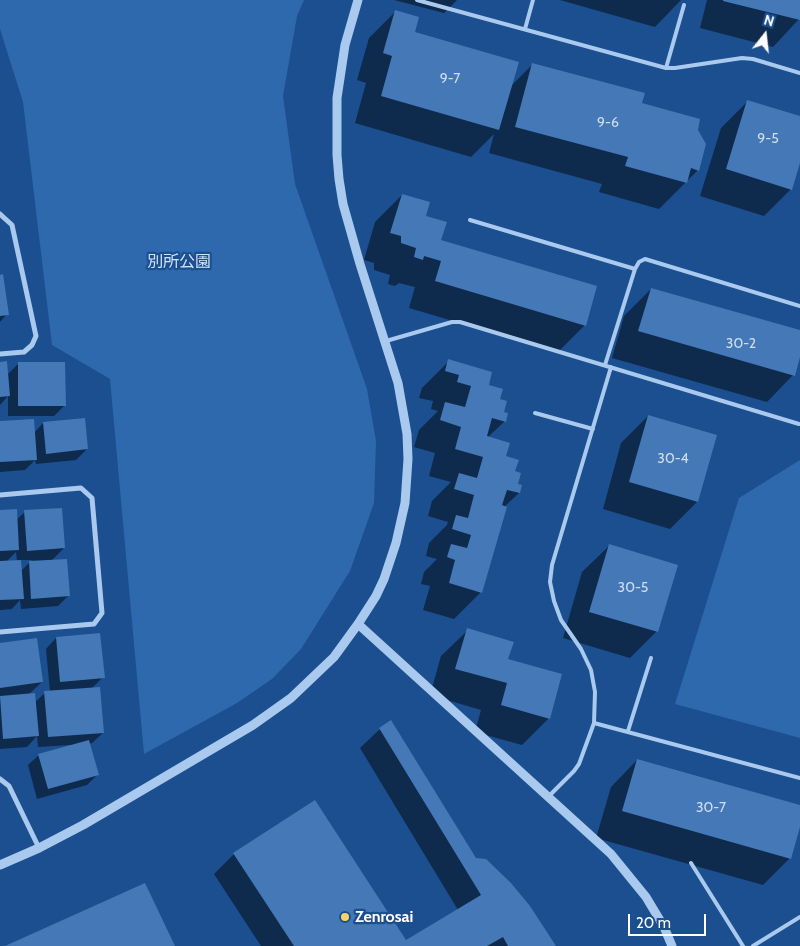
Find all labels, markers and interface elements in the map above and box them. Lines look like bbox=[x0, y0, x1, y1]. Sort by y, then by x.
north arrow bbox=[740, 10, 790, 60]
text: N bbox=[762, 11, 776, 31]
house number: 9-7 bbox=[440, 71, 460, 87]
house number: 9-6 bbox=[597, 115, 619, 131]
house number: 9-5 bbox=[757, 131, 779, 147]
park label: 別所公園 bbox=[147, 252, 211, 272]
house number: 30-2 bbox=[726, 336, 756, 352]
house number: 30-4 bbox=[657, 451, 689, 467]
house number: 30-5 bbox=[618, 580, 648, 596]
house number: 30-7 bbox=[696, 800, 726, 816]
scale bar bbox=[630, 904, 708, 936]
place label: Zenrosai bbox=[355, 907, 413, 927]
marker: Zenrosai bbox=[339, 911, 351, 923]
text: 20 m bbox=[636, 914, 671, 932]

